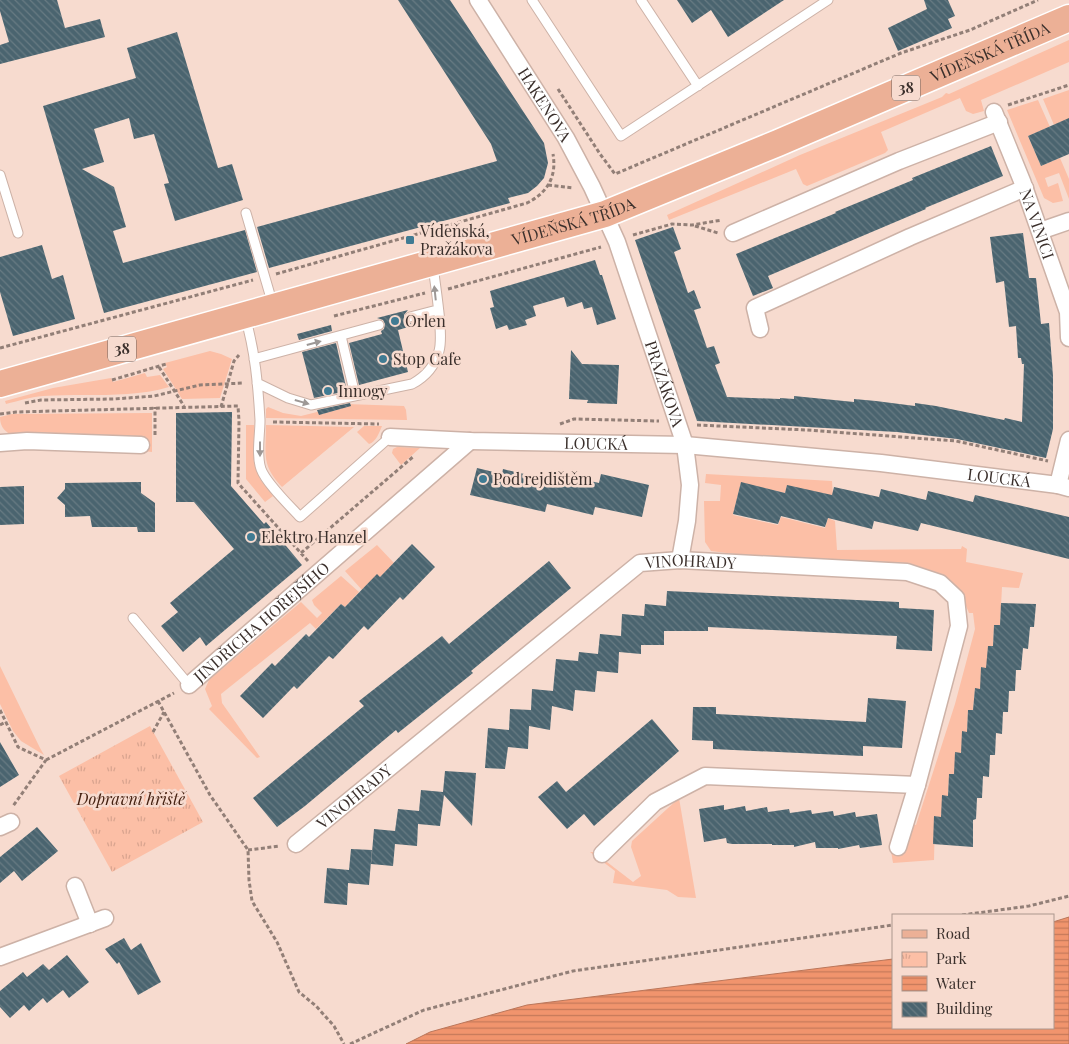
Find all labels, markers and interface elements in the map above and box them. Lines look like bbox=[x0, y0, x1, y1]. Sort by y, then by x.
street label: VÍDEŇSKÁ TŘÍDA bbox=[926, 16, 1053, 87]
street label: HAKENOVA bbox=[514, 63, 577, 146]
road number: 38 bbox=[892, 76, 920, 100]
street label: NA VINICI bbox=[1016, 186, 1060, 262]
street label: VÍDEŇSKÁ TŘÍDA bbox=[508, 192, 639, 250]
place label: Vídeňská, Pražákova bbox=[419, 220, 493, 259]
marker: Vídeňská, Pražákova bbox=[404, 234, 416, 246]
one-way arrow bbox=[431, 285, 439, 301]
place label: Orlen bbox=[405, 310, 446, 331]
marker: Orlen bbox=[389, 315, 401, 327]
road number: 38 bbox=[108, 336, 136, 362]
one-way arrow bbox=[307, 338, 322, 346]
street label: PRAŽÁKOVA bbox=[641, 338, 689, 430]
place label: Stop Cafe bbox=[393, 348, 461, 369]
marker: Stop Cafe bbox=[377, 353, 389, 365]
place label: Innogy bbox=[338, 380, 388, 401]
marker: Innogy bbox=[322, 385, 334, 397]
one-way arrow bbox=[294, 398, 310, 406]
street label: LOUCKÁ bbox=[564, 432, 629, 454]
one-way arrow bbox=[256, 441, 264, 457]
street label: LOUCKÁ bbox=[966, 463, 1033, 492]
place label: Pod rejdištěm bbox=[493, 468, 593, 489]
marker: Pod rejdištěm bbox=[477, 473, 489, 485]
place label: Elektro Hanzel bbox=[261, 526, 368, 547]
marker: Elektro Hanzel bbox=[245, 531, 257, 543]
street label: VINOHRADY bbox=[643, 549, 737, 573]
street label: JINDŘICHA HOŘEJŠÍHO bbox=[188, 557, 334, 687]
street label: VINOHRADY bbox=[311, 759, 396, 834]
park label: Dopravní hřiště bbox=[76, 788, 187, 809]
legend bbox=[892, 914, 1054, 1029]
text: Road bbox=[936, 923, 970, 943]
text: Park bbox=[936, 948, 968, 968]
text: Water bbox=[935, 973, 976, 993]
text: Building bbox=[936, 998, 993, 1018]

